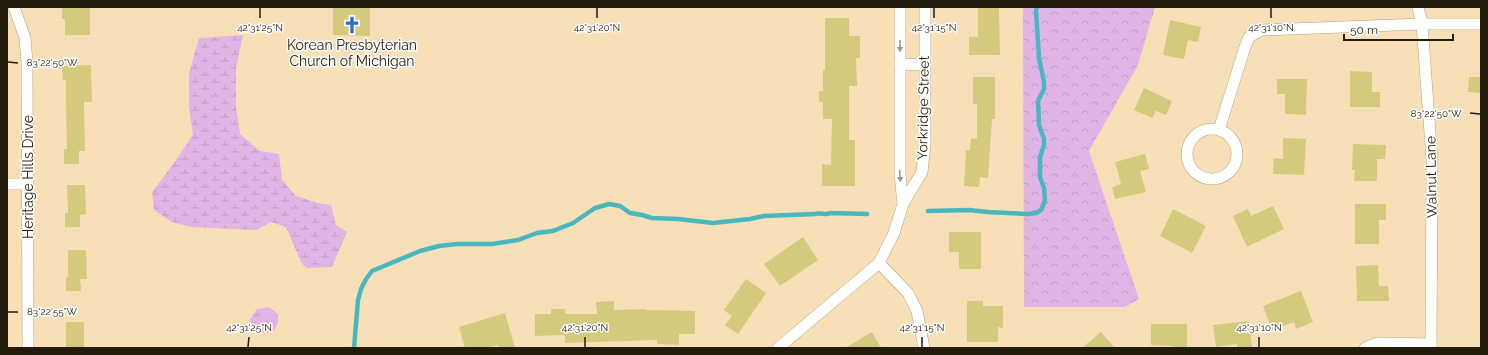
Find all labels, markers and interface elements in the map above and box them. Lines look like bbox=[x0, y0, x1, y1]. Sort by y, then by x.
church icon: Korean Presbyterian Church of Michigan bbox=[342, 15, 362, 35]
scale bar bbox=[1344, 16, 1453, 42]
text: 42°31'25"N bbox=[237, 22, 283, 33]
text: 42°31'20"N bbox=[574, 22, 620, 33]
text: 42°31'15"N bbox=[912, 22, 956, 33]
text: 42°31'10"N bbox=[1248, 22, 1294, 33]
text: 50 m bbox=[1350, 23, 1378, 37]
place label: Korean Presbyterian Church of Michigan bbox=[287, 37, 417, 69]
one-way arrow bbox=[897, 40, 903, 53]
street label: Yorkridge Street bbox=[914, 55, 932, 160]
text: 83°22'50"W bbox=[27, 57, 78, 68]
text: 83°22'50"W bbox=[1411, 108, 1462, 119]
street label: Heritage Hills Drive bbox=[20, 115, 36, 239]
street label: Walnut Lane bbox=[1422, 136, 1440, 218]
one-way arrow bbox=[897, 170, 904, 182]
text: 83°22'55"W bbox=[27, 306, 78, 317]
text: 42°31'25"N bbox=[226, 322, 272, 333]
text: 42°31'20"N bbox=[562, 322, 608, 333]
text: 42°31'15"N bbox=[900, 322, 944, 333]
text: 42°31'10"N bbox=[1236, 322, 1282, 333]

